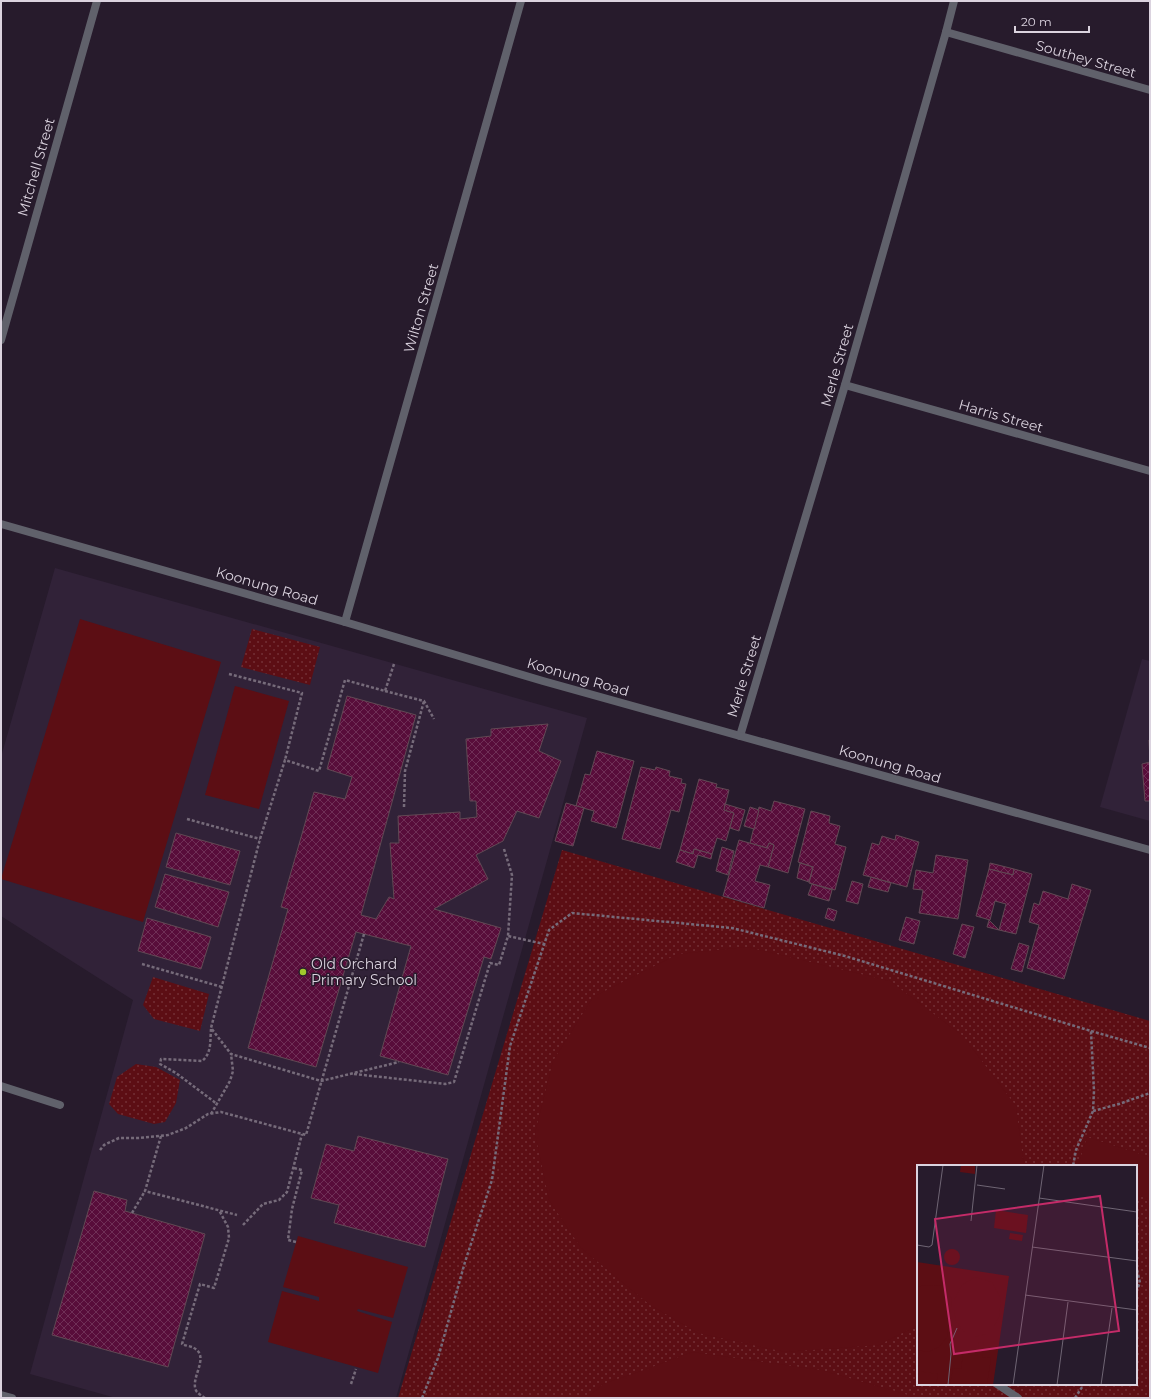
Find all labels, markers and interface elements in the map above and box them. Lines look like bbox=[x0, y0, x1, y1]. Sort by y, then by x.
scale bar bbox=[1015, 8, 1089, 34]
text: 20 m bbox=[1021, 14, 1052, 29]
street label: Southey Street bbox=[1034, 36, 1139, 82]
street label: Mitchell Street bbox=[13, 115, 59, 218]
street label: Wilton Street bbox=[400, 261, 442, 355]
street label: Merle Street bbox=[817, 321, 858, 409]
street label: Harris Street bbox=[957, 395, 1046, 437]
street label: Koonung Road bbox=[214, 563, 320, 609]
street label: Merle Street bbox=[723, 632, 765, 720]
street label: Koonung Road bbox=[525, 654, 631, 700]
street label: Koonung Road bbox=[837, 741, 943, 787]
place label: Old Orchard Primary School bbox=[311, 955, 417, 989]
marker: Old Orchard Primary School bbox=[298, 967, 308, 977]
inset map bbox=[917, 1165, 1137, 1385]

